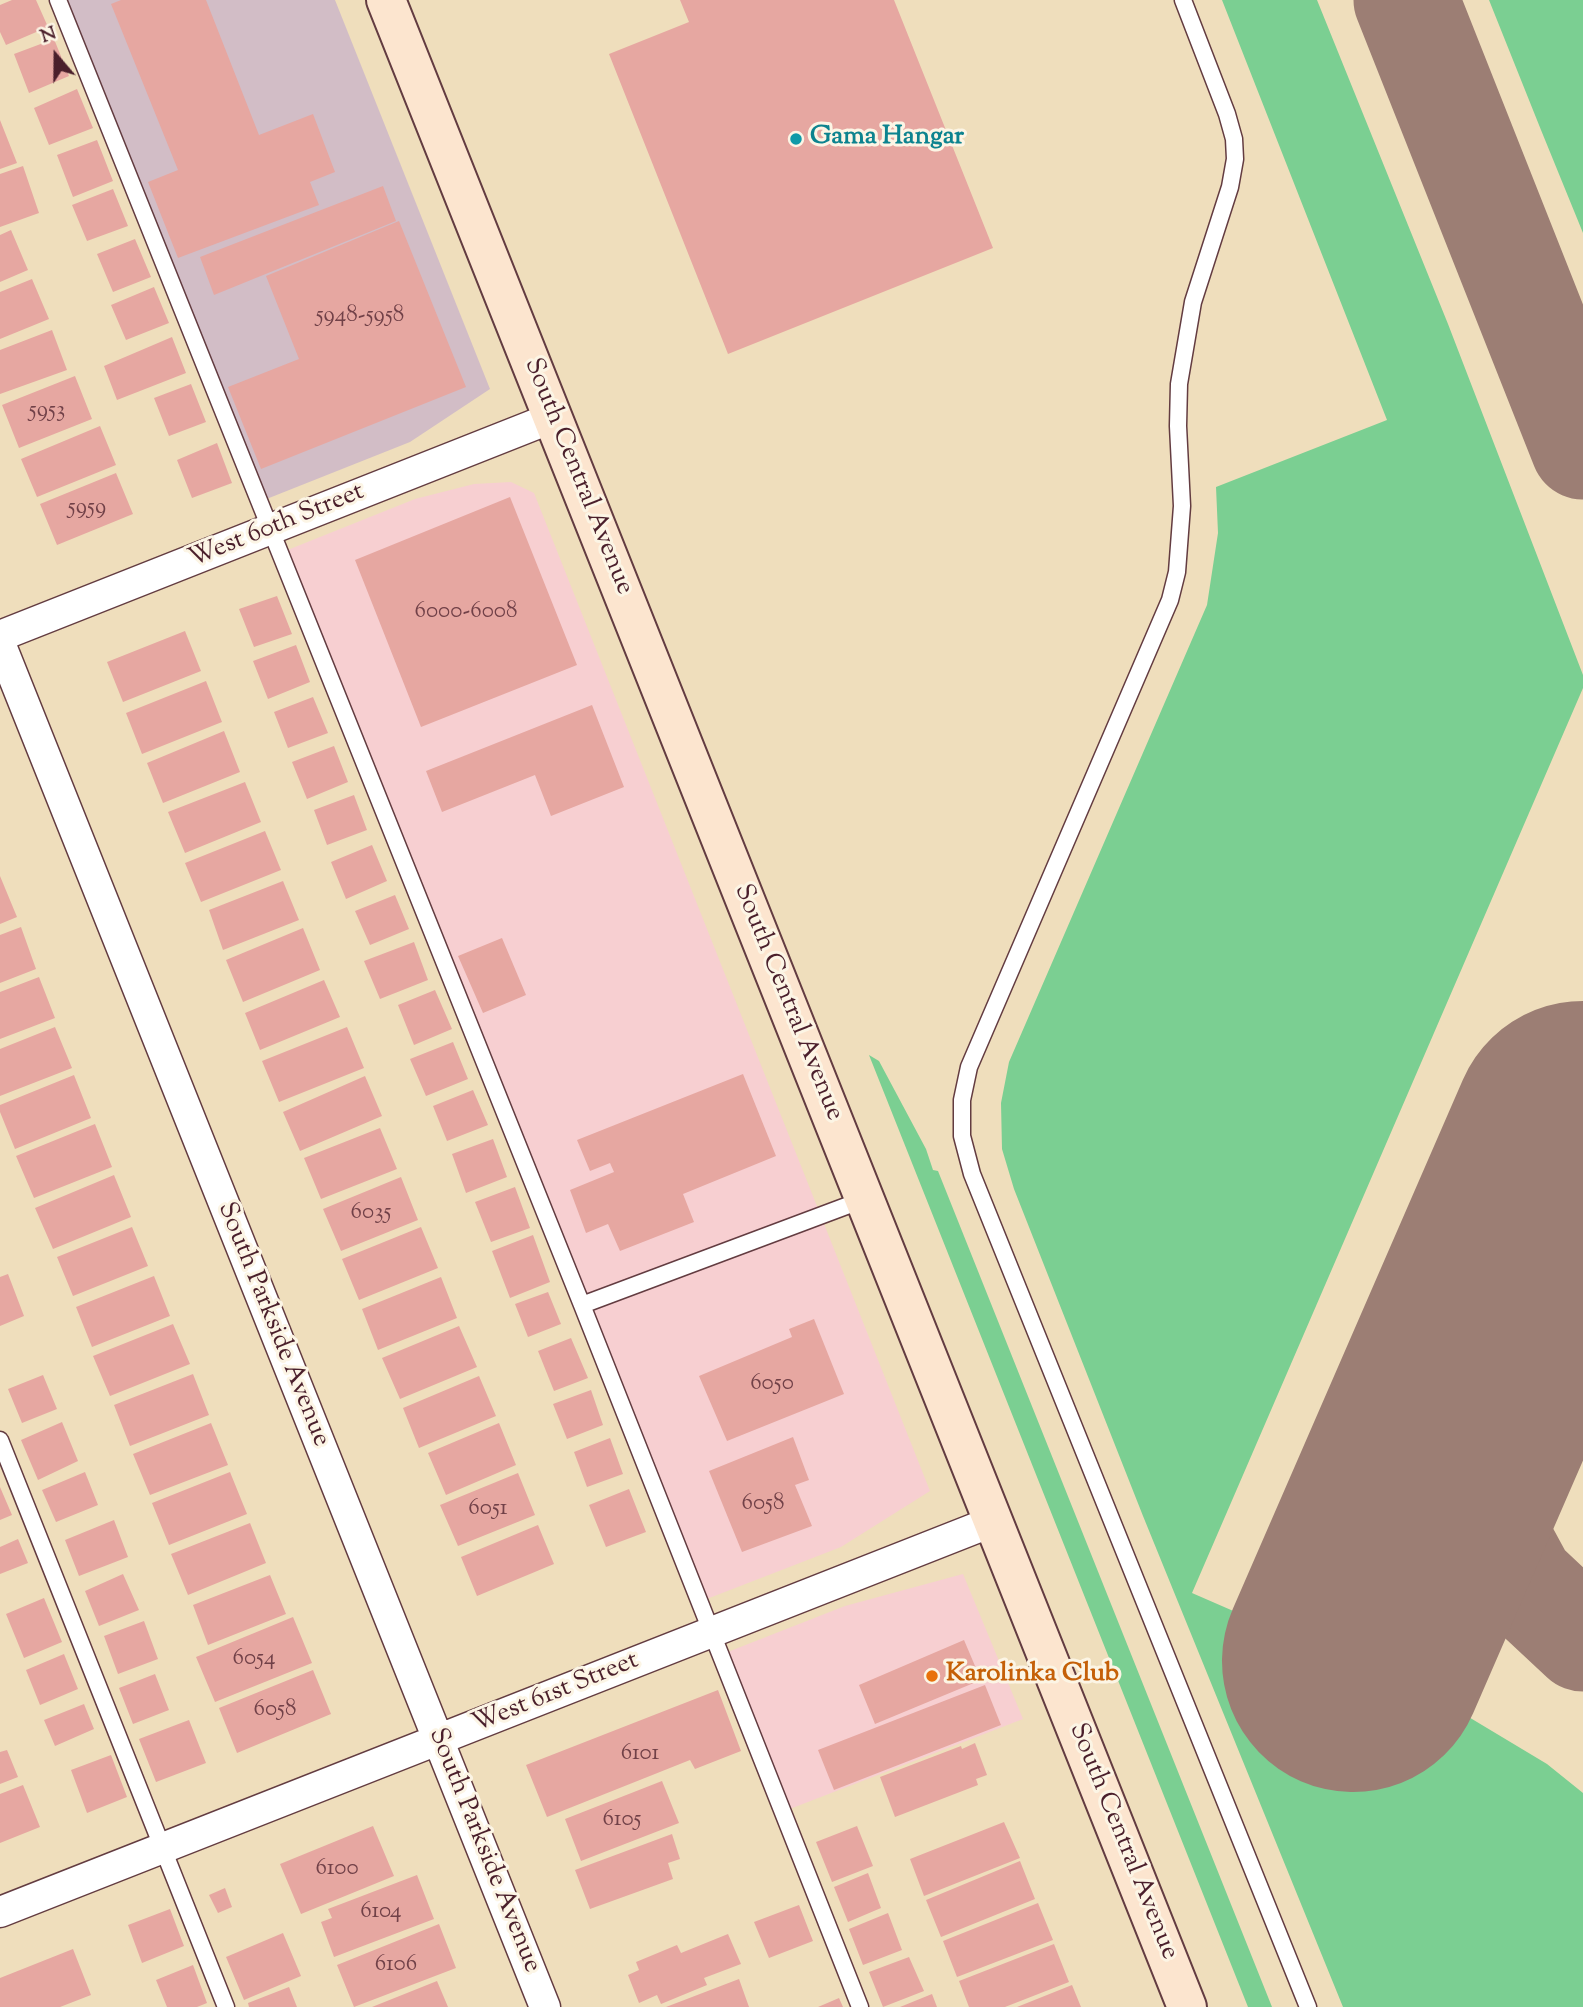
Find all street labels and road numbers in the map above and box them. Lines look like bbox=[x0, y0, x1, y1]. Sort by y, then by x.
street label: South Central Avenue bbox=[515, 354, 639, 600]
street label: West 60th Street bbox=[185, 478, 369, 576]
street label: South Central Avenue bbox=[725, 880, 849, 1126]
street label: South Parkside Avenue bbox=[209, 1198, 335, 1452]
street label: West 61st Street bbox=[468, 1646, 644, 1742]
street label: South Central Avenue bbox=[1060, 1719, 1184, 1965]
street label: South Parkside Avenue bbox=[420, 1724, 546, 1978]

